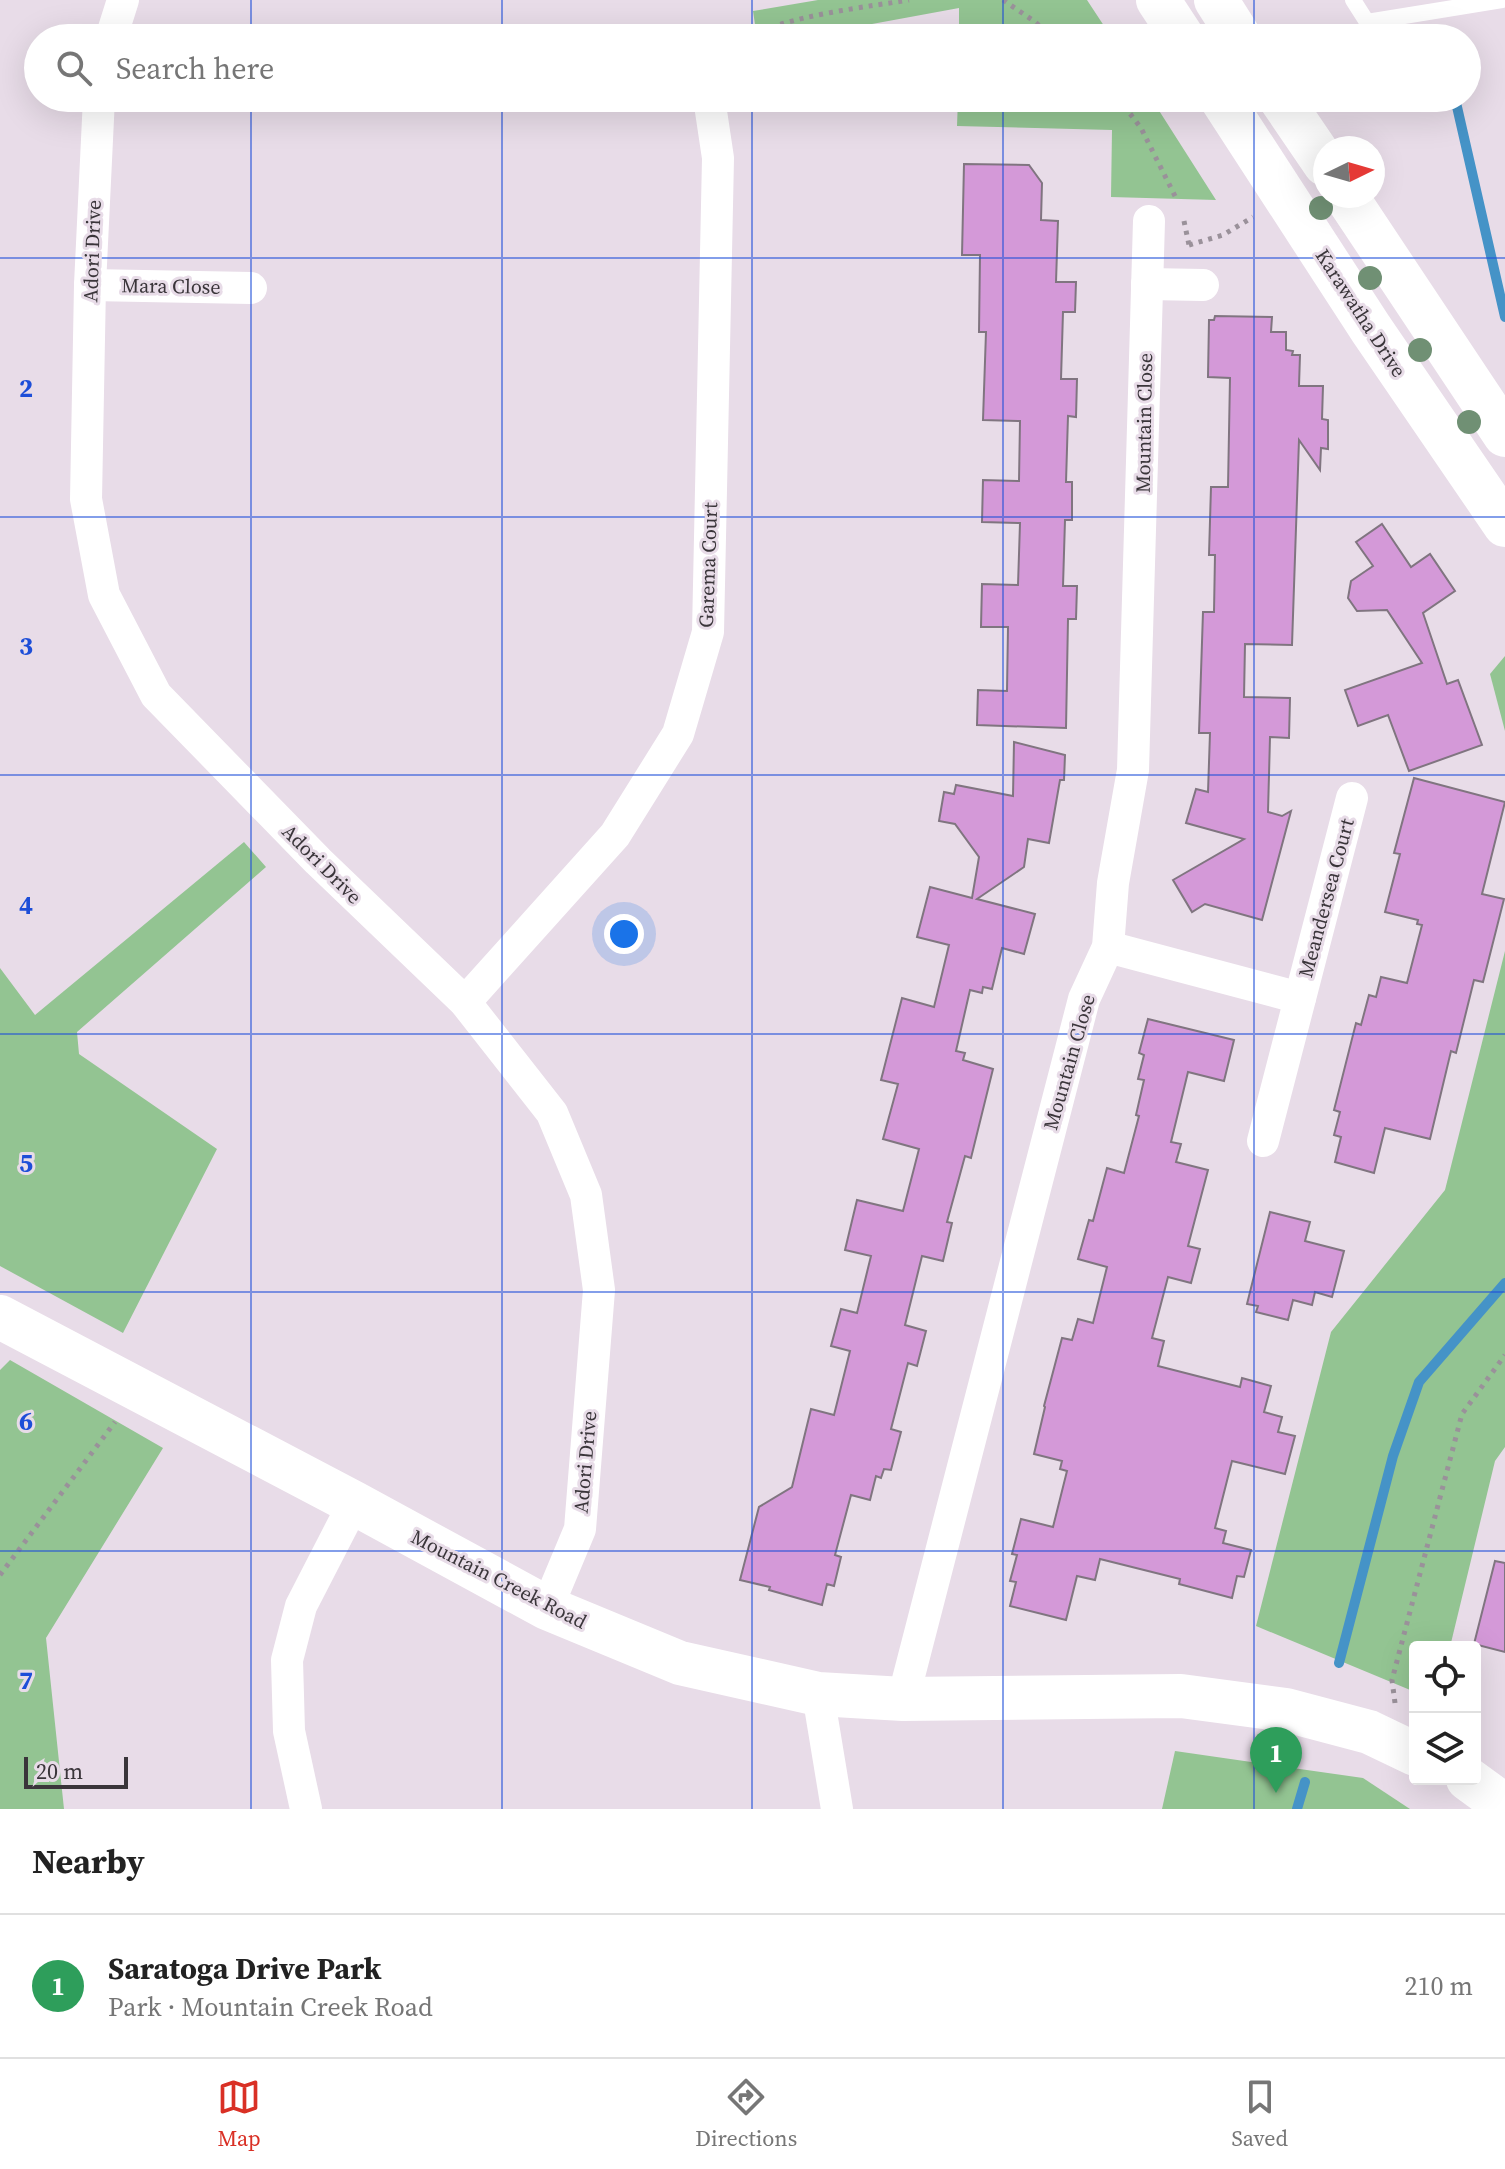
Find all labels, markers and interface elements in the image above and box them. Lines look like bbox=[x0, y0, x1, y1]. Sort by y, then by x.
search box bbox=[24, 24, 1481, 112]
icon: search bbox=[52, 46, 96, 90]
text: Search here bbox=[116, 48, 274, 89]
north arrow bbox=[1313, 136, 1385, 208]
street label: Adori Drive bbox=[76, 199, 108, 303]
street label: Karawatha Drive bbox=[1309, 243, 1413, 383]
street label: Mara Close bbox=[121, 271, 221, 301]
street label: Mountain Close bbox=[1129, 353, 1159, 493]
text: 2 bbox=[19, 370, 33, 406]
street label: Garema Court bbox=[692, 501, 724, 628]
text: 3 bbox=[19, 628, 33, 664]
street label: Meandersea Court bbox=[1291, 815, 1361, 981]
street label: Adori Drive bbox=[276, 818, 368, 910]
text: 4 bbox=[19, 887, 33, 923]
your location bbox=[604, 914, 644, 954]
street label: Mountain Close bbox=[1036, 991, 1102, 1133]
text: 5 bbox=[19, 1145, 33, 1181]
text: 6 bbox=[19, 1403, 33, 1439]
street label: Adori Drive bbox=[567, 1410, 603, 1514]
street label: Mountain Creek Road bbox=[406, 1523, 592, 1636]
map controls bbox=[1409, 1641, 1481, 1785]
button: locate bbox=[1409, 1641, 1481, 1713]
text: 7 bbox=[19, 1662, 33, 1698]
button: layers bbox=[1409, 1713, 1481, 1785]
pin: 1 bbox=[1250, 1727, 1302, 1793]
scale bar bbox=[24, 1753, 128, 1789]
text: 20 m bbox=[36, 1756, 83, 1786]
text: Nearby bbox=[32, 1838, 145, 1884]
text: Saratoga Drive Park bbox=[108, 1948, 381, 1989]
text: 1 bbox=[51, 1968, 65, 2004]
text: 210 m bbox=[1405, 1968, 1473, 2004]
text: Park · Mountain Creek Road bbox=[108, 1989, 433, 2025]
tab: Map bbox=[217, 2075, 261, 2153]
tab: Directions bbox=[695, 2075, 797, 2153]
tab: Saved bbox=[1231, 2075, 1288, 2153]

